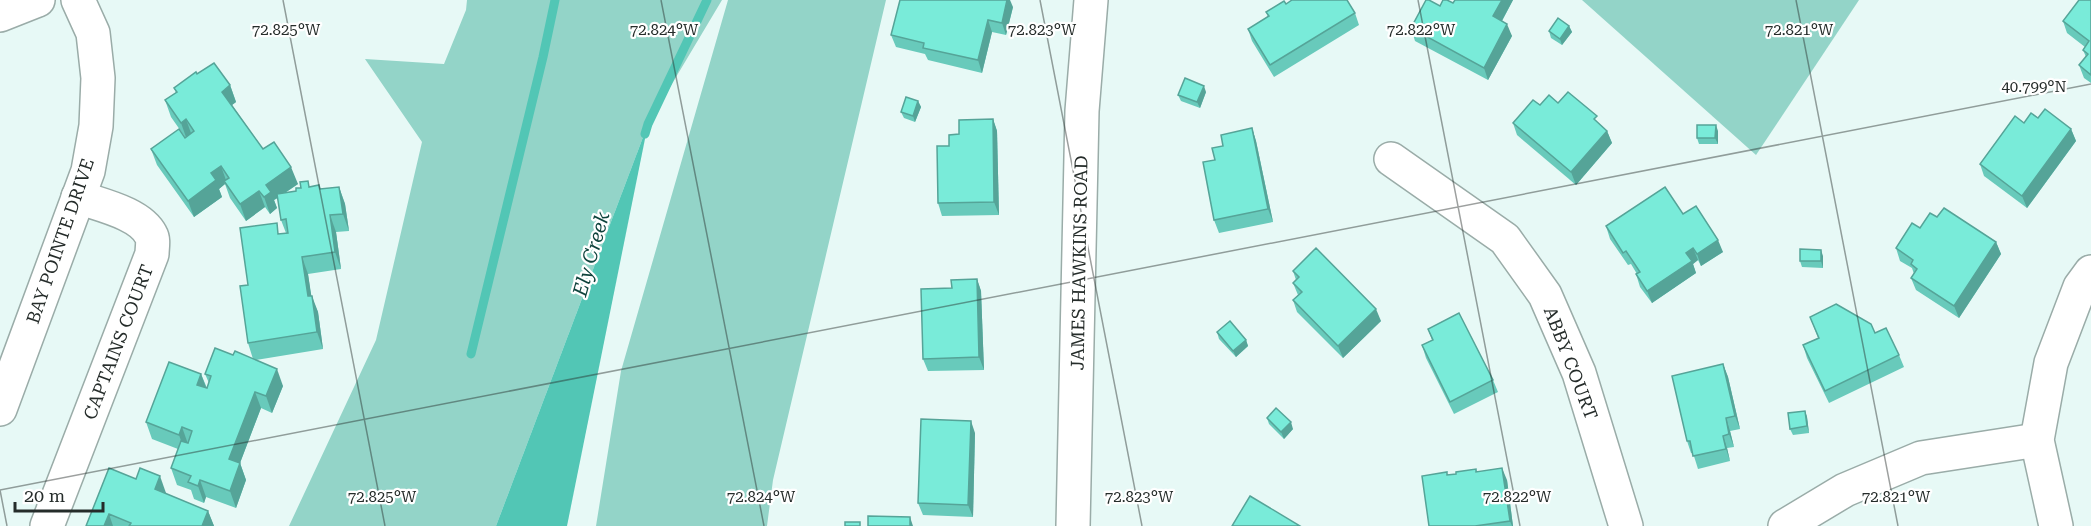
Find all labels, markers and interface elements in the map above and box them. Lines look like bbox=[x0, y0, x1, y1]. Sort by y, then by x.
text: 72.825°W bbox=[252, 21, 321, 39]
text: 72.824°W bbox=[630, 21, 699, 39]
text: 72.823°W bbox=[1008, 21, 1077, 39]
text: 72.822°W bbox=[1387, 21, 1456, 39]
text: 72.821°W bbox=[1765, 21, 1834, 39]
text: 40.799°N bbox=[2001, 78, 2067, 96]
street label: JAMES HAWKINS ROAD bbox=[1067, 155, 1091, 371]
street label: BAY POINTE DRIVE bbox=[22, 156, 98, 326]
water label: Ely Creek bbox=[567, 209, 615, 300]
street label: CAPTAINS COURT bbox=[79, 262, 157, 422]
street label: ABBY COURT bbox=[1540, 304, 1602, 422]
scale bar bbox=[15, 475, 104, 513]
text: 20 m bbox=[24, 485, 65, 506]
text: 72.825°W bbox=[348, 488, 417, 506]
text: 72.824°W bbox=[727, 488, 796, 506]
text: 72.823°W bbox=[1105, 488, 1174, 506]
text: 72.822°W bbox=[1483, 488, 1552, 506]
text: 72.821°W bbox=[1862, 488, 1931, 506]

